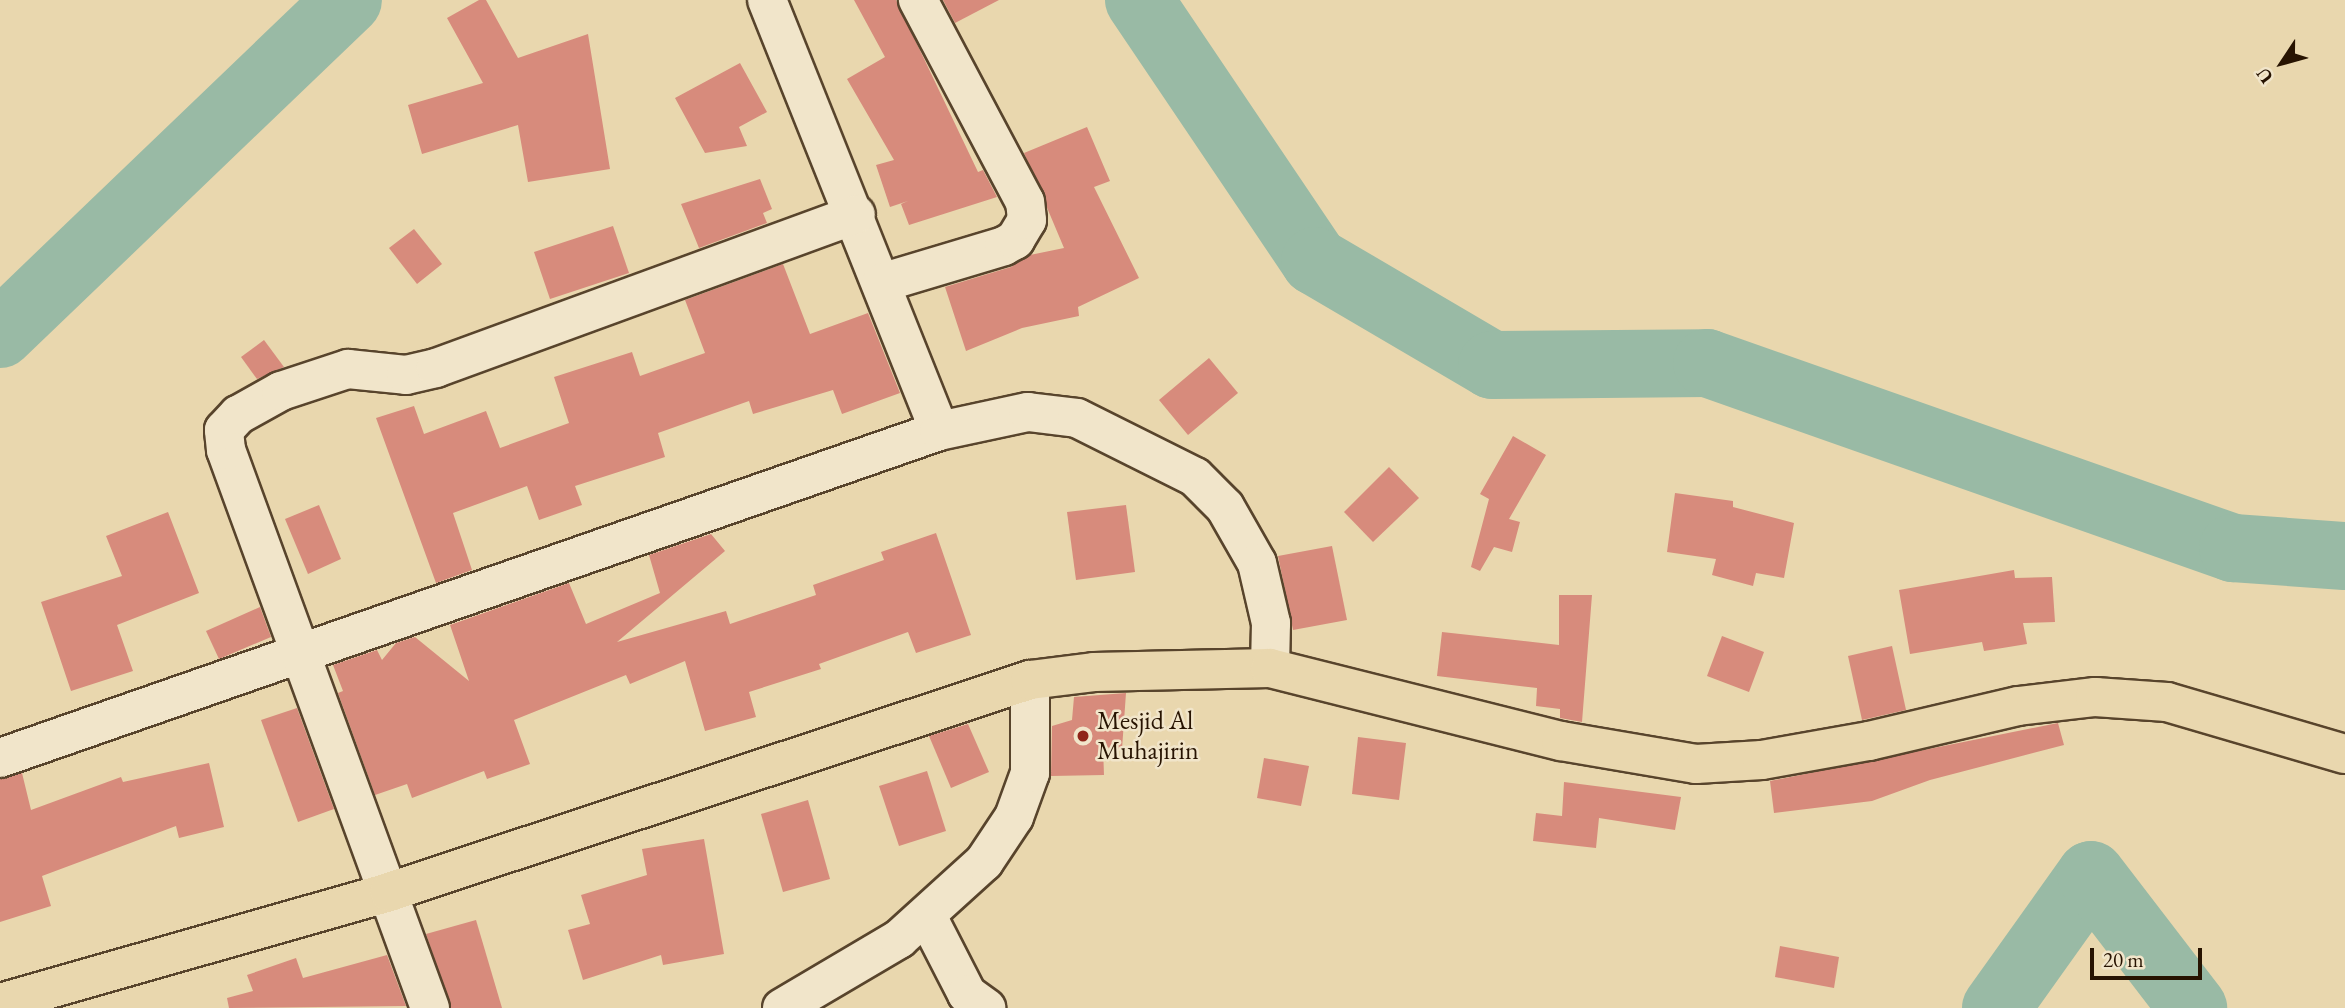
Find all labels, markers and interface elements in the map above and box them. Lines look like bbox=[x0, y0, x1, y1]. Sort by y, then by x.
north arrow bbox=[2247, 28, 2317, 98]
text: U bbox=[2250, 63, 2279, 89]
place label: Mesjid Al Muhajirin bbox=[1097, 705, 1199, 766]
marker: Mesjid Al Muhajirin bbox=[1075, 728, 1091, 744]
scale bar bbox=[2093, 934, 2205, 978]
text: 20 m bbox=[2103, 946, 2144, 973]

